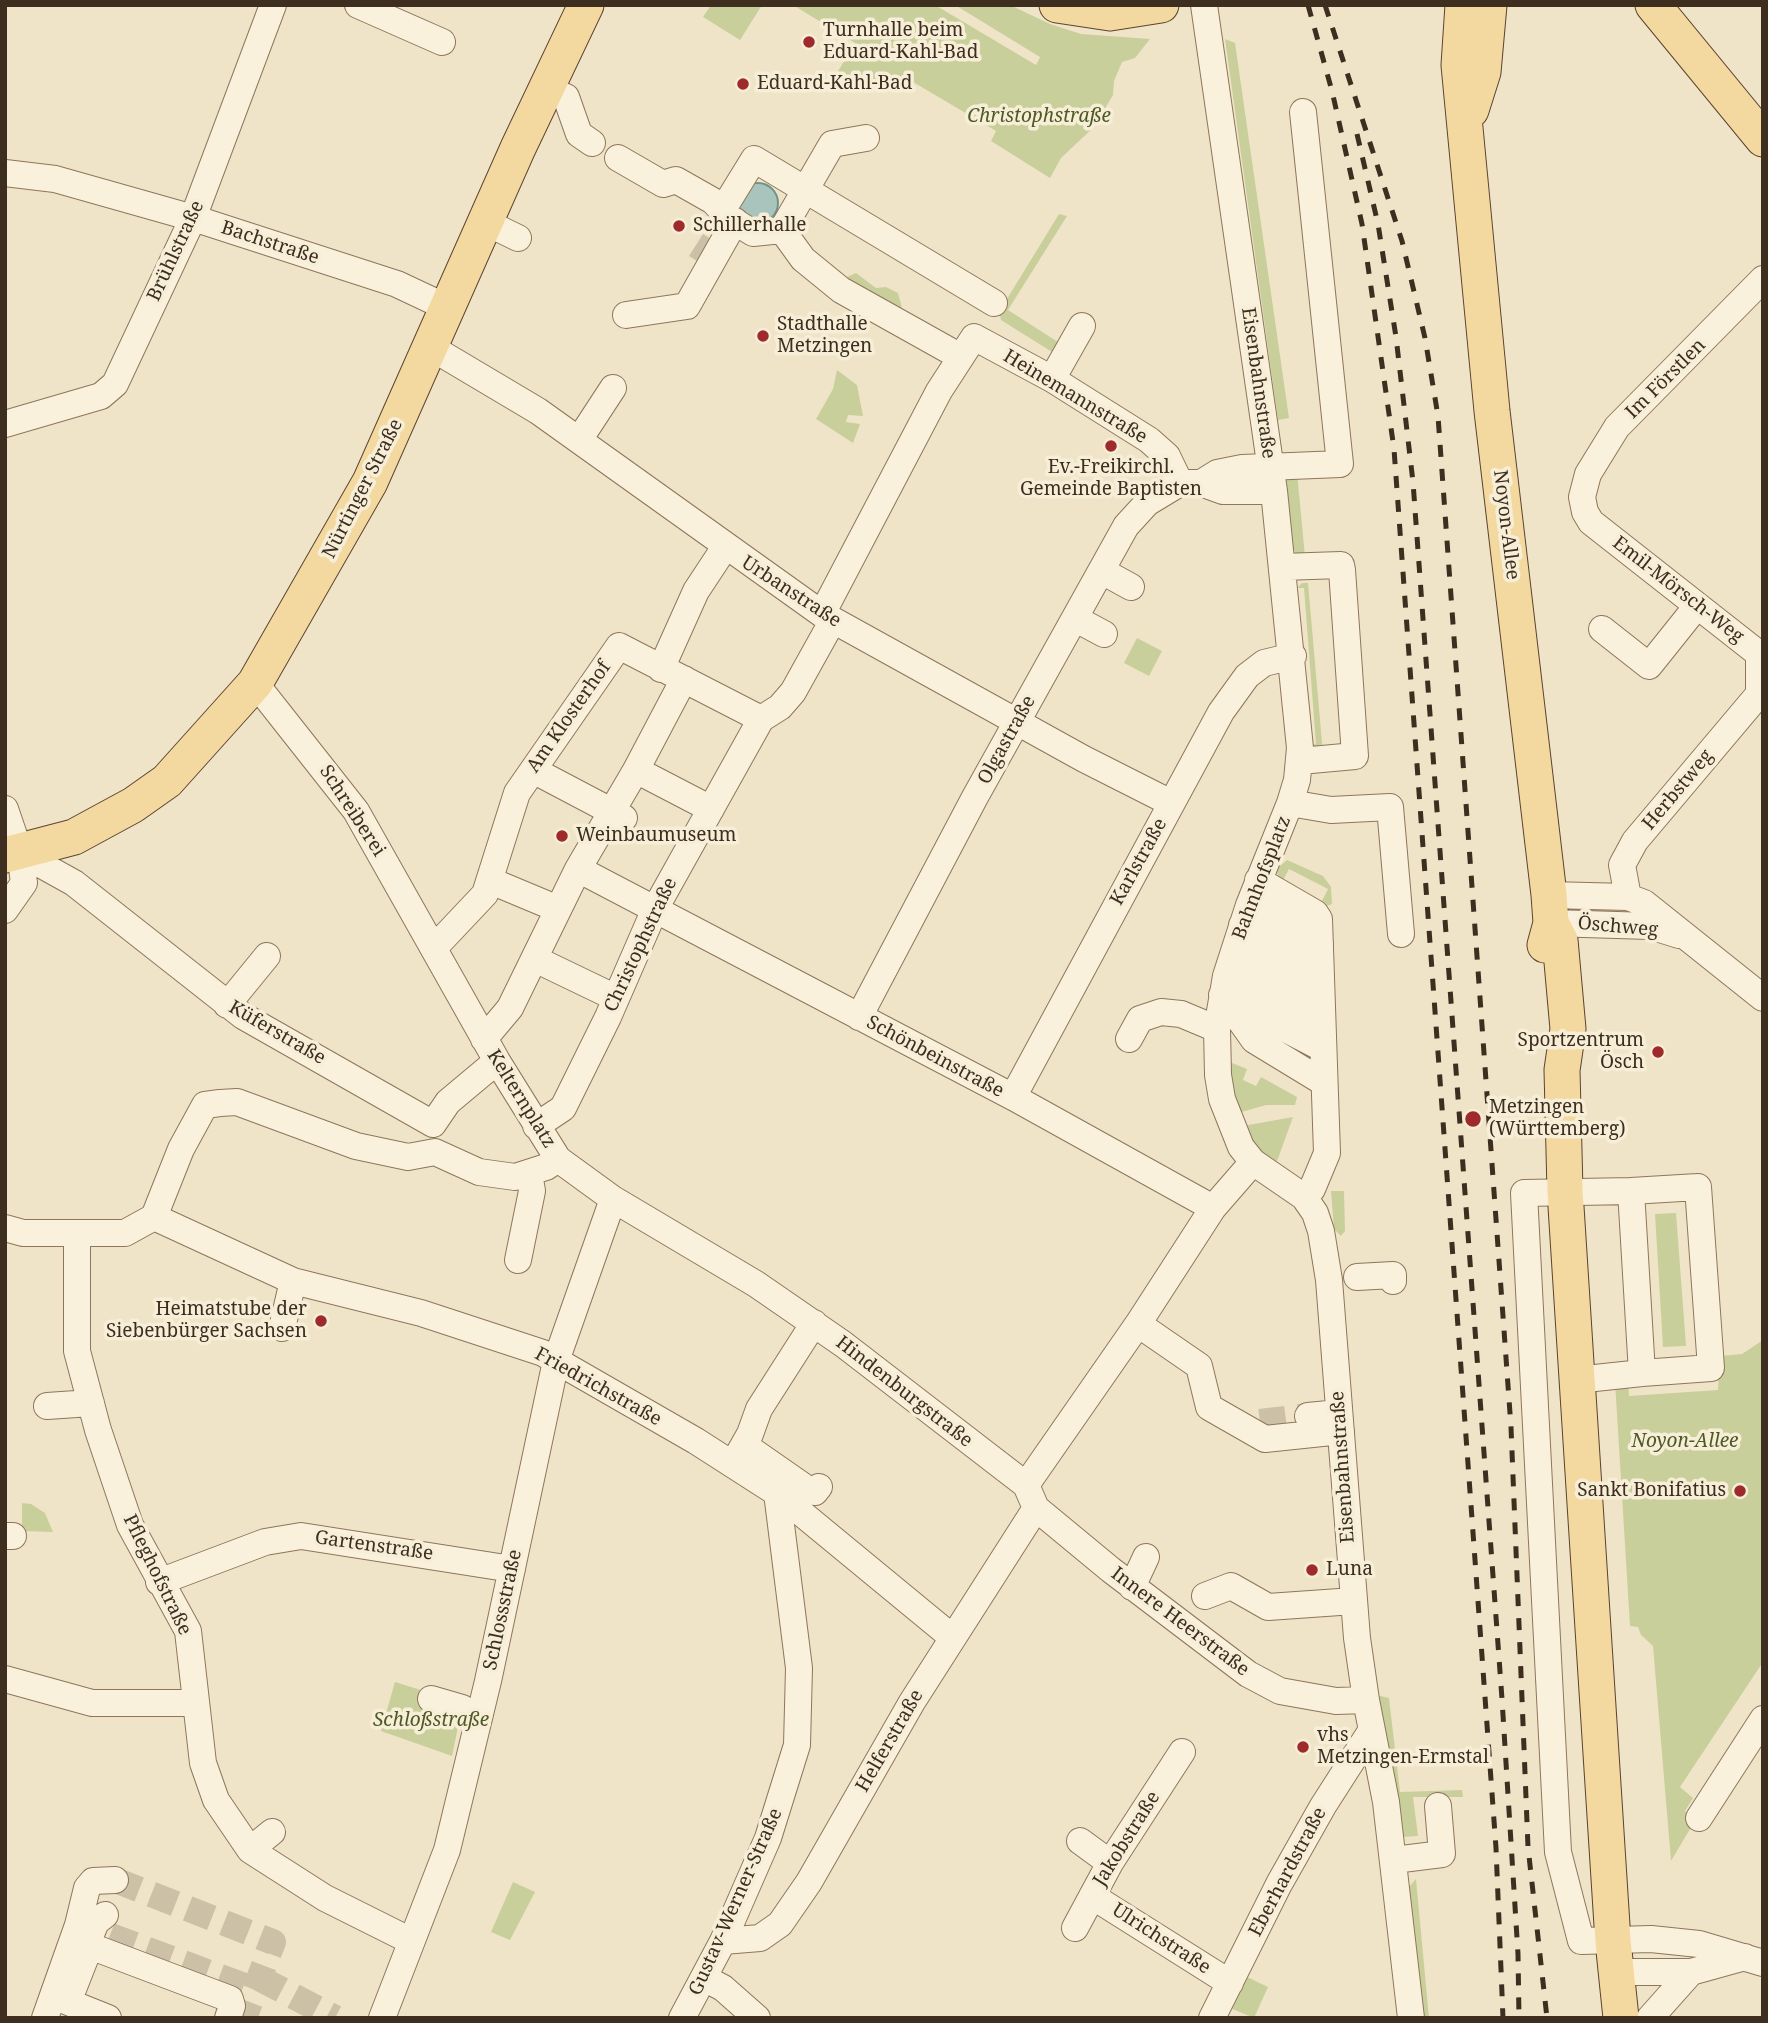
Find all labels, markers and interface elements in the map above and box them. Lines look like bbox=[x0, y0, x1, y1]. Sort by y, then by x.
place label: Turnhalle beim Eduard-Kahl-Bad bbox=[823, 20, 978, 64]
marker: Turnhalle beim Eduard-Kahl-Bad bbox=[801, 34, 817, 50]
place label: Eduard-Kahl-Bad bbox=[757, 73, 912, 95]
marker: Eduard-Kahl-Bad bbox=[735, 76, 751, 92]
park label: Christophstraße bbox=[967, 106, 1111, 128]
street label: Brühlstraße bbox=[143, 197, 209, 305]
place label: Schillerhalle bbox=[693, 215, 806, 237]
street label: Bachstraße bbox=[218, 216, 322, 270]
marker: Schillerhalle bbox=[671, 218, 687, 234]
street label: Eisenbahnstraße bbox=[1236, 306, 1280, 460]
place label: Stadthalle Metzingen bbox=[777, 314, 872, 358]
marker: Stadthalle Metzingen bbox=[755, 328, 771, 344]
street label: Im Förstlen bbox=[1621, 334, 1711, 424]
street label: Heinemannstraße bbox=[999, 345, 1151, 449]
street label: Nürtinger Straße bbox=[318, 415, 408, 563]
marker: Ev.-Freikirchl. Gemeinde Baptisten bbox=[1103, 438, 1119, 454]
place label: Ev.-Freikirchl. Gemeinde Baptisten bbox=[1020, 457, 1202, 501]
street label: Noyon-Allee bbox=[1488, 469, 1524, 581]
street label: Emil-Mörsch-Weg bbox=[1608, 532, 1748, 648]
street label: Urbanstraße bbox=[737, 551, 845, 633]
street label: Am Klosterhof bbox=[522, 657, 616, 777]
street label: Olgastraße bbox=[973, 692, 1041, 788]
street label: Herbstweg bbox=[1638, 745, 1718, 835]
street label: Schreiberei bbox=[314, 761, 390, 861]
street label: Bahnhofsplatz bbox=[1228, 813, 1296, 943]
street label: Karlstraße bbox=[1106, 815, 1172, 909]
place label: Weinbaumuseum bbox=[576, 825, 736, 847]
marker: Weinbaumuseum bbox=[554, 828, 570, 844]
street label: Christophstraße bbox=[600, 874, 682, 1016]
street label: Öschweg bbox=[1577, 912, 1659, 942]
street label: Küferstraße bbox=[224, 996, 330, 1070]
street label: Schönbeinstraße bbox=[862, 1011, 1008, 1103]
place label: Sportzentrum Ösch bbox=[1518, 1030, 1644, 1074]
marker: Sportzentrum Ösch bbox=[1650, 1044, 1666, 1060]
street label: Kelternplatz bbox=[482, 1046, 560, 1152]
place label: Metzingen (Württemberg) bbox=[1489, 1097, 1626, 1141]
marker: Metzingen (Württemberg) bbox=[1463, 1109, 1483, 1129]
place label: Heimatstube der Siebenbürger Sachsen bbox=[106, 1299, 307, 1343]
marker: Heimatstube der Siebenbürger Sachsen bbox=[313, 1313, 329, 1329]
street label: Hindenburgstraße bbox=[831, 1331, 977, 1453]
street label: Friedrichstraße bbox=[531, 1343, 665, 1431]
street label: Eisenbahnstraße bbox=[1326, 1390, 1360, 1544]
park label: Noyon-Allee bbox=[1632, 1431, 1738, 1453]
place label: Sankt Bonifatius bbox=[1577, 1480, 1726, 1502]
marker: Sankt Bonifatius bbox=[1732, 1483, 1748, 1499]
street label: Pfleghofstraße bbox=[118, 1511, 196, 1639]
street label: Gartenstraße bbox=[313, 1526, 435, 1566]
street label: Schlossstraße bbox=[479, 1548, 527, 1672]
place label: Luna bbox=[1326, 1559, 1373, 1581]
marker: Luna bbox=[1304, 1562, 1320, 1578]
street label: Innere Heerstraße bbox=[1106, 1563, 1254, 1681]
street label: Helferstraße bbox=[852, 1686, 928, 1796]
park label: Schloßstraße bbox=[373, 1710, 489, 1732]
place label: vhs Metzingen-Ermstal bbox=[1317, 1725, 1489, 1769]
marker: vhs Metzingen-Ermstal bbox=[1295, 1739, 1311, 1755]
street label: Jakobstraße bbox=[1089, 1787, 1165, 1891]
street label: Eberhardstraße bbox=[1244, 1804, 1332, 1940]
street label: Gustav-Werner-Straße bbox=[684, 1805, 788, 1999]
street label: Ulrichstraße bbox=[1107, 1899, 1215, 1979]

